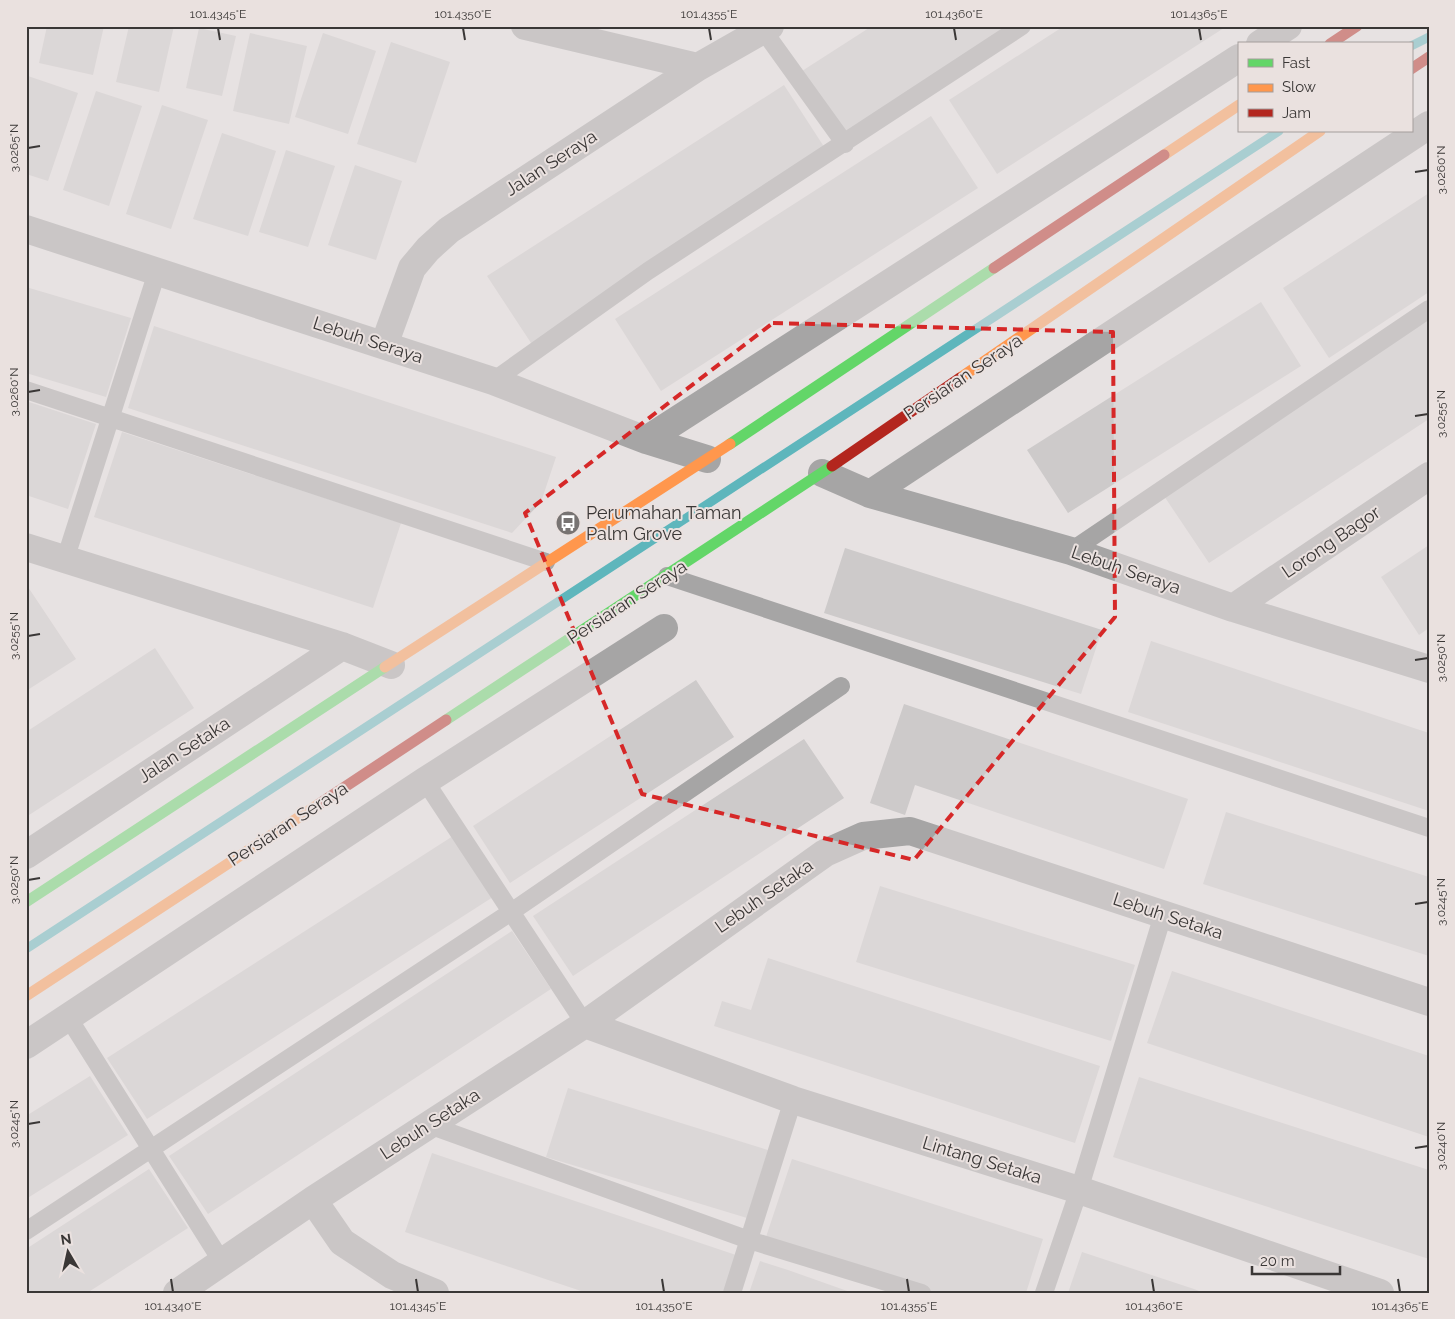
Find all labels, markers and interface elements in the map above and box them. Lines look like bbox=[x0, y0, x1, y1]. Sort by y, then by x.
text: 101.4345°E bbox=[190, 7, 246, 21]
text: 101.4350°E bbox=[435, 7, 492, 21]
text: 101.4355°E bbox=[681, 7, 737, 21]
text: 101.4360°E bbox=[925, 7, 983, 21]
text: 101.4365°E bbox=[1170, 7, 1228, 21]
legend bbox=[1238, 42, 1412, 132]
text: Fast bbox=[1282, 54, 1310, 72]
text: Slow bbox=[1282, 78, 1316, 96]
text: Jam bbox=[1282, 104, 1311, 122]
text: 3.0265°N bbox=[7, 124, 21, 172]
street label: Jalan Seraya bbox=[501, 125, 600, 200]
text: 3.0260°N bbox=[1434, 145, 1448, 195]
street label: Lebuh Seraya bbox=[311, 312, 426, 367]
street label: Persiaran Seraya bbox=[900, 329, 1026, 424]
text: 3.0260°N bbox=[7, 367, 21, 417]
text: 3.0255°N bbox=[1434, 390, 1448, 438]
street label: Lorong Bagor bbox=[1278, 501, 1384, 582]
place label: Perumahan Taman Palm Grove bbox=[586, 502, 742, 544]
bus stop icon: Perumahan Taman Palm Grove bbox=[555, 510, 581, 536]
street label: Lebuh Seraya bbox=[1069, 541, 1184, 598]
street label: Persiaran Seraya bbox=[563, 555, 690, 648]
text: 3.0255°N bbox=[7, 612, 21, 660]
text: 3.0250°N bbox=[1434, 634, 1448, 682]
street label: Jalan Setaka bbox=[134, 712, 233, 787]
street label: Persiaran Seraya bbox=[224, 777, 351, 870]
street label: Lebuh Setaka bbox=[711, 854, 817, 937]
text: 3.0250°N bbox=[7, 856, 21, 904]
text: 3.0245°N bbox=[1434, 878, 1448, 926]
street label: Lebuh Setaka bbox=[1111, 888, 1226, 943]
street label: Lebuh Setaka bbox=[376, 1084, 483, 1164]
text: 3.0245°N bbox=[7, 1100, 21, 1148]
text: 3.0240°N bbox=[1434, 1122, 1448, 1170]
street label: Lintang Setaka bbox=[920, 1131, 1044, 1188]
north arrow bbox=[42, 1226, 92, 1276]
text: N bbox=[59, 1230, 72, 1248]
scale bar bbox=[1252, 1244, 1340, 1276]
text: 20 m bbox=[1260, 1252, 1295, 1270]
text: 101.4340°E bbox=[145, 1299, 202, 1313]
text: 101.4345°E bbox=[390, 1299, 446, 1313]
text: 101.4350°E bbox=[636, 1299, 693, 1313]
text: 101.4355°E bbox=[881, 1299, 937, 1313]
text: 101.4360°E bbox=[1125, 1299, 1183, 1313]
text: 101.4365°E bbox=[1371, 1299, 1429, 1313]

